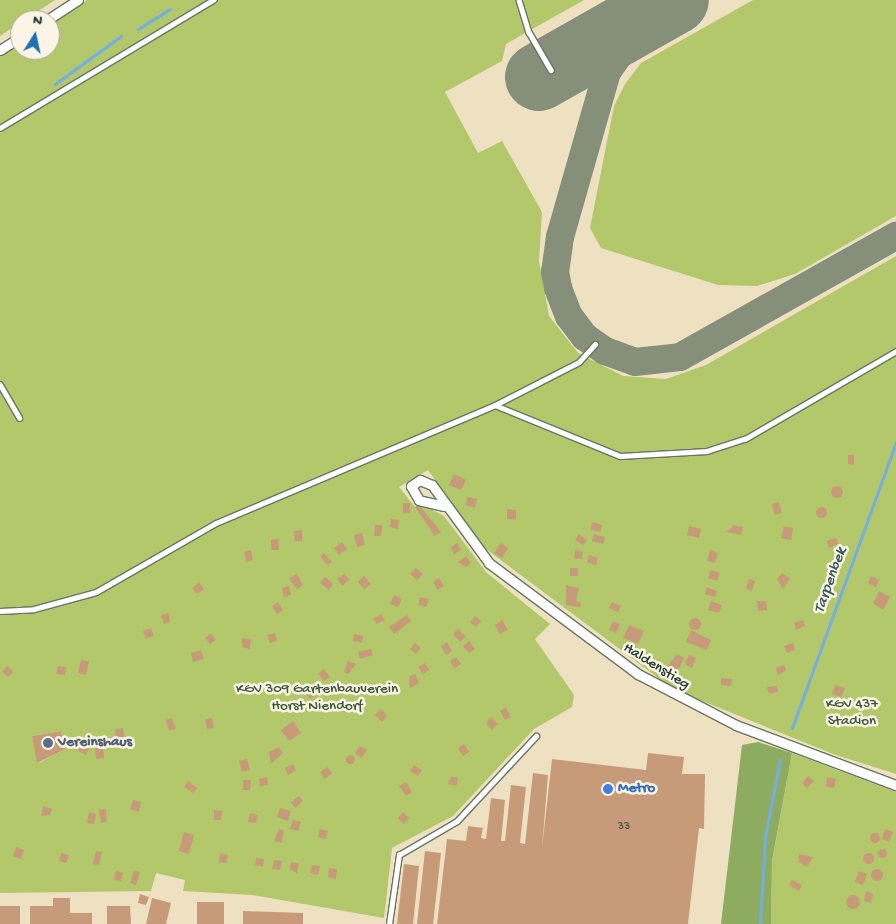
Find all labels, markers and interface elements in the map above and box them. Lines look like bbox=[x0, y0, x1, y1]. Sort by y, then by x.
north arrow bbox=[10, 10, 60, 60]
text: N bbox=[32, 12, 43, 30]
water label: Tarpenbek bbox=[811, 546, 853, 616]
street label: Haldenstieg bbox=[619, 639, 693, 695]
park label: KGV 309 Gartenbauverein Horst Niendorf bbox=[236, 680, 398, 715]
park label: KGV 437 Stadion bbox=[826, 695, 878, 730]
place label: Vereinshaus bbox=[58, 734, 132, 752]
marker: Vereinshaus bbox=[42, 737, 54, 749]
place label: Metro bbox=[618, 780, 655, 798]
marker: Metro bbox=[602, 783, 614, 795]
house number: 33 bbox=[618, 821, 630, 835]

